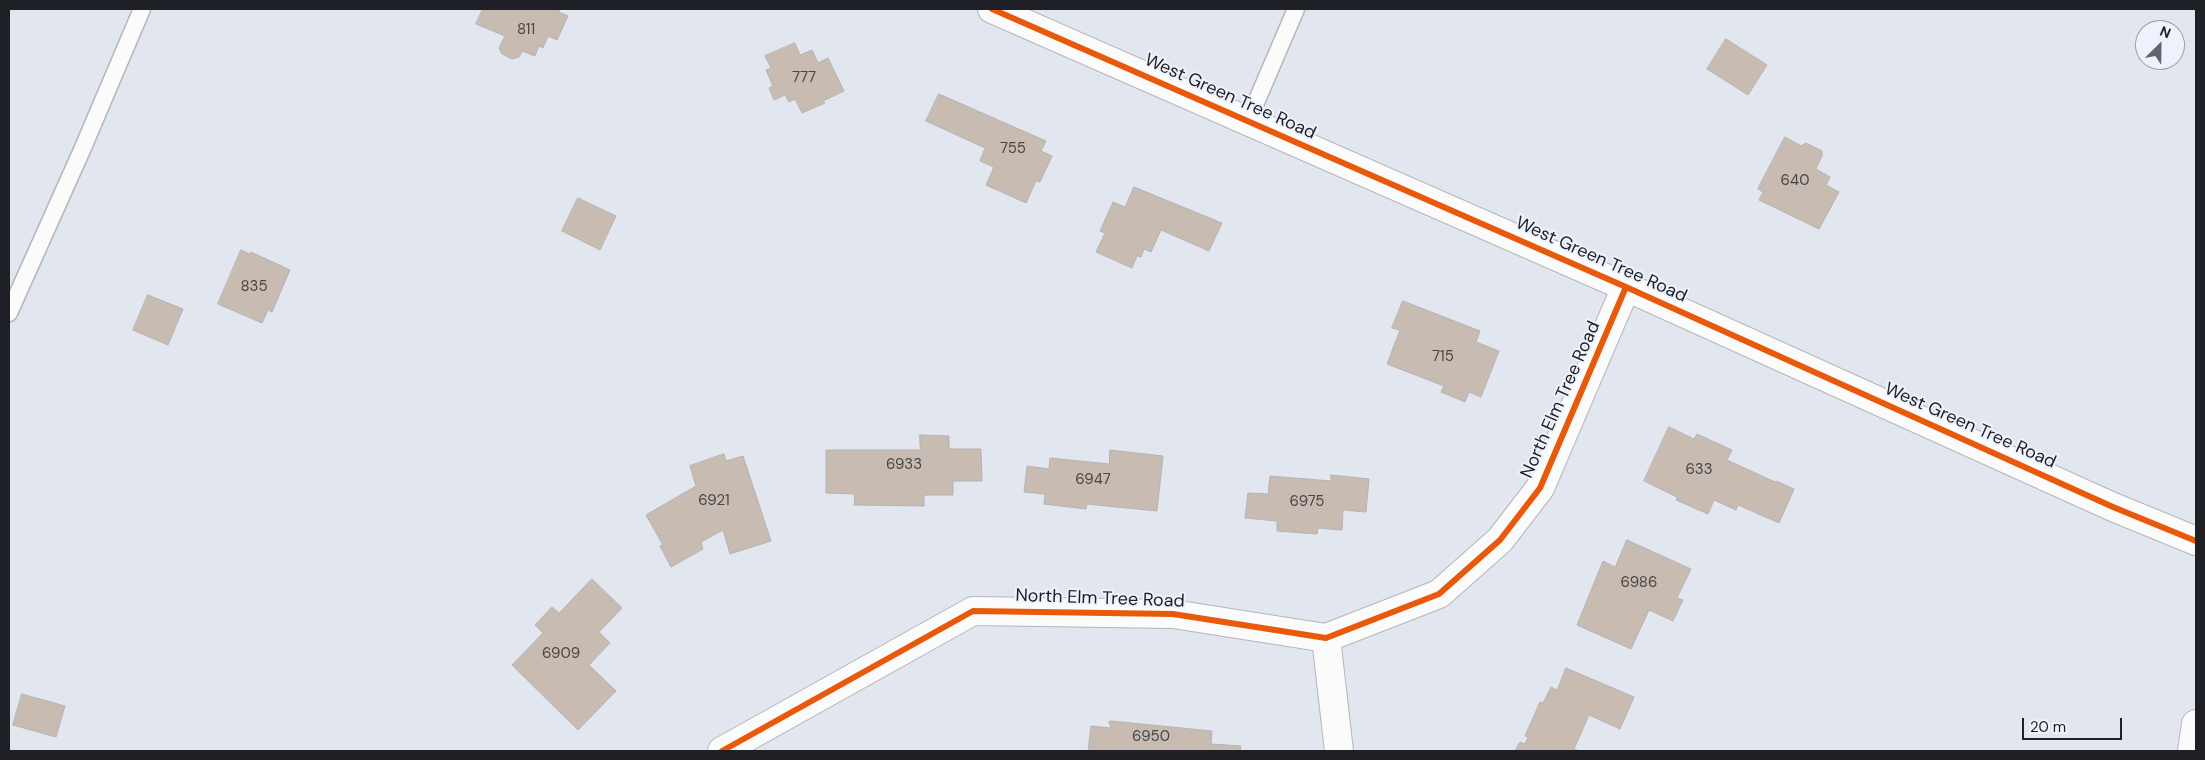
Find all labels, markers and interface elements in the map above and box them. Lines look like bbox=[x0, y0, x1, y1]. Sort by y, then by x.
north arrow bbox=[2135, 20, 2185, 70]
house number: 811 bbox=[517, 21, 535, 39]
text: N bbox=[2157, 22, 2174, 42]
street label: West Green Tree Road bbox=[1141, 49, 1319, 145]
house number: 777 bbox=[792, 69, 816, 87]
house number: 755 bbox=[1000, 140, 1026, 158]
house number: 640 bbox=[1781, 172, 1809, 190]
street label: West Green Tree Road bbox=[1512, 212, 1690, 308]
house number: 835 bbox=[240, 278, 268, 296]
street label: North Elm Tree Road bbox=[1517, 318, 1605, 482]
house number: 715 bbox=[1432, 348, 1454, 366]
street label: West Green Tree Road bbox=[1881, 378, 2059, 474]
house number: 6933 bbox=[886, 456, 922, 474]
house number: 633 bbox=[1685, 461, 1713, 479]
house number: 6947 bbox=[1075, 471, 1111, 489]
house number: 6921 bbox=[698, 492, 730, 510]
house number: 6975 bbox=[1290, 493, 1324, 511]
house number: 6986 bbox=[1621, 574, 1657, 592]
street label: North Elm Tree Road bbox=[1015, 585, 1185, 613]
house number: 6909 bbox=[542, 645, 580, 663]
scale bar bbox=[2025, 708, 2125, 740]
text: 20 m bbox=[2030, 717, 2066, 737]
house number: 6950 bbox=[1132, 728, 1170, 746]

